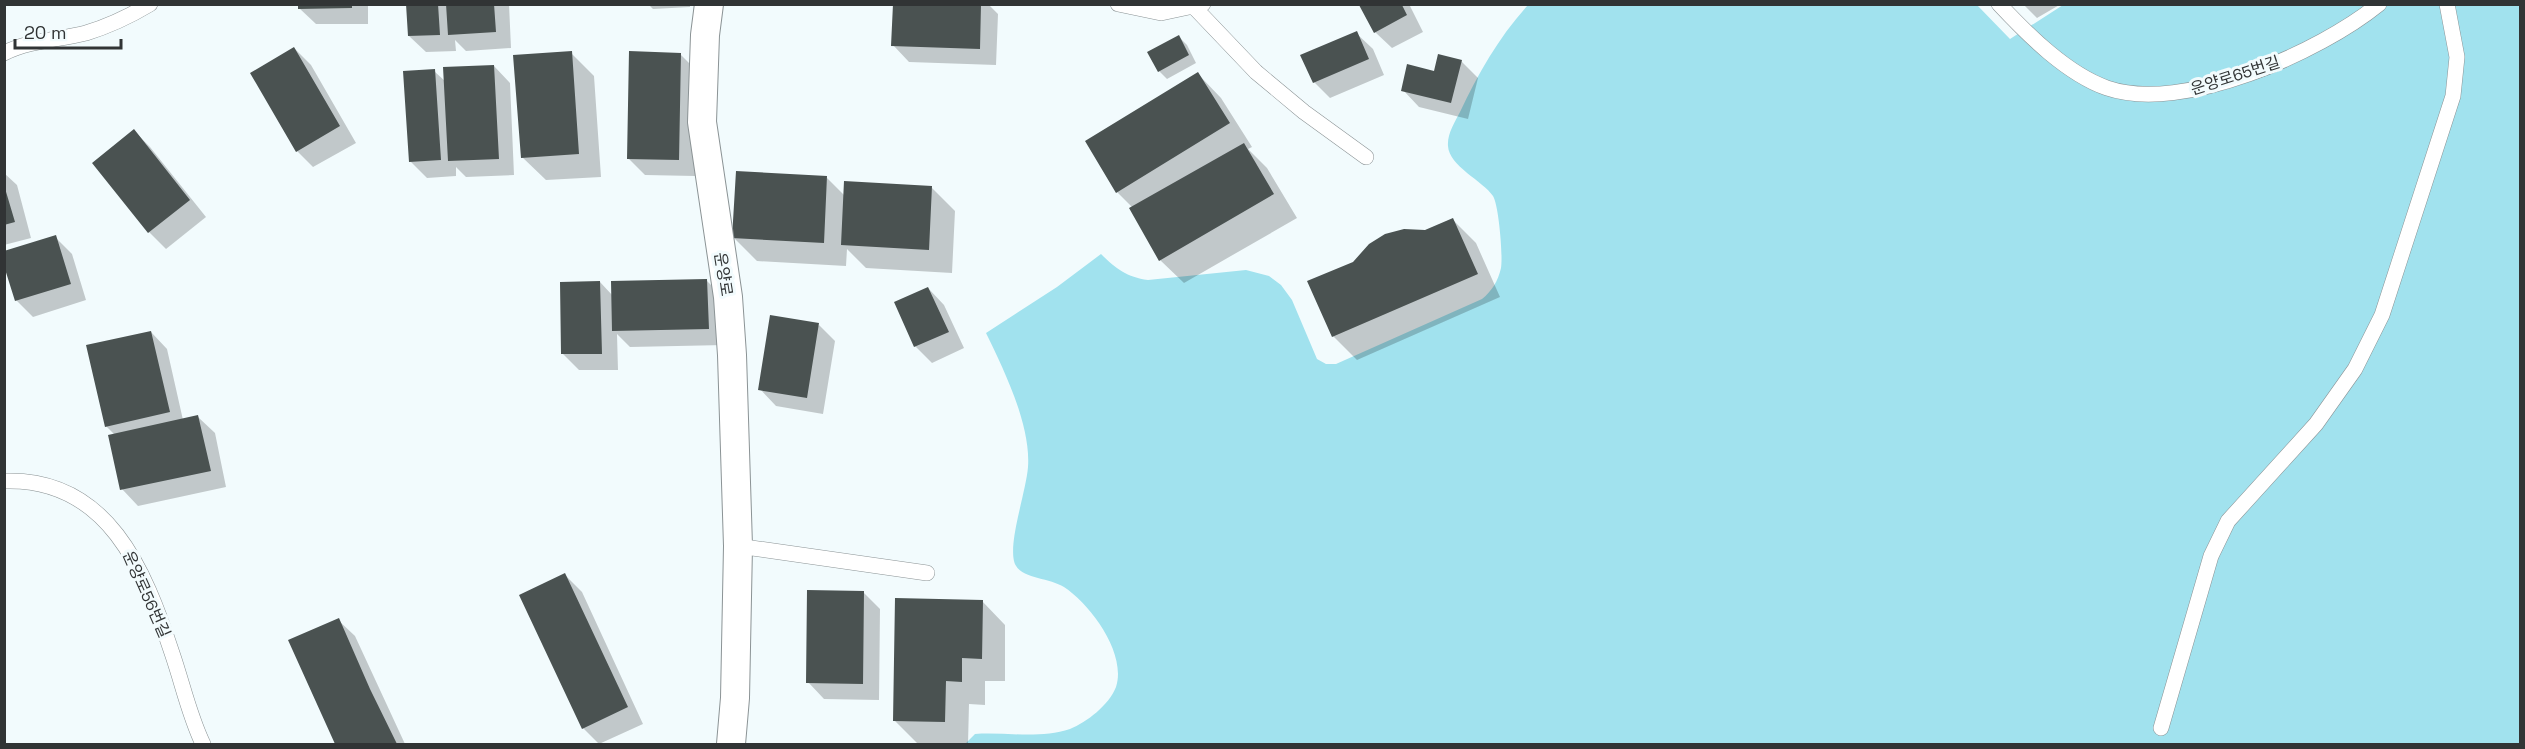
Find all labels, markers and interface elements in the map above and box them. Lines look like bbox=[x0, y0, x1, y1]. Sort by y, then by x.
scale bar bbox=[15, 12, 122, 50]
text: 20 m bbox=[24, 21, 67, 44]
street label: 운양로65번길 bbox=[2188, 51, 2283, 100]
street label: 운양로 bbox=[710, 251, 737, 298]
street label: 운양로56번길 bbox=[118, 547, 175, 641]

